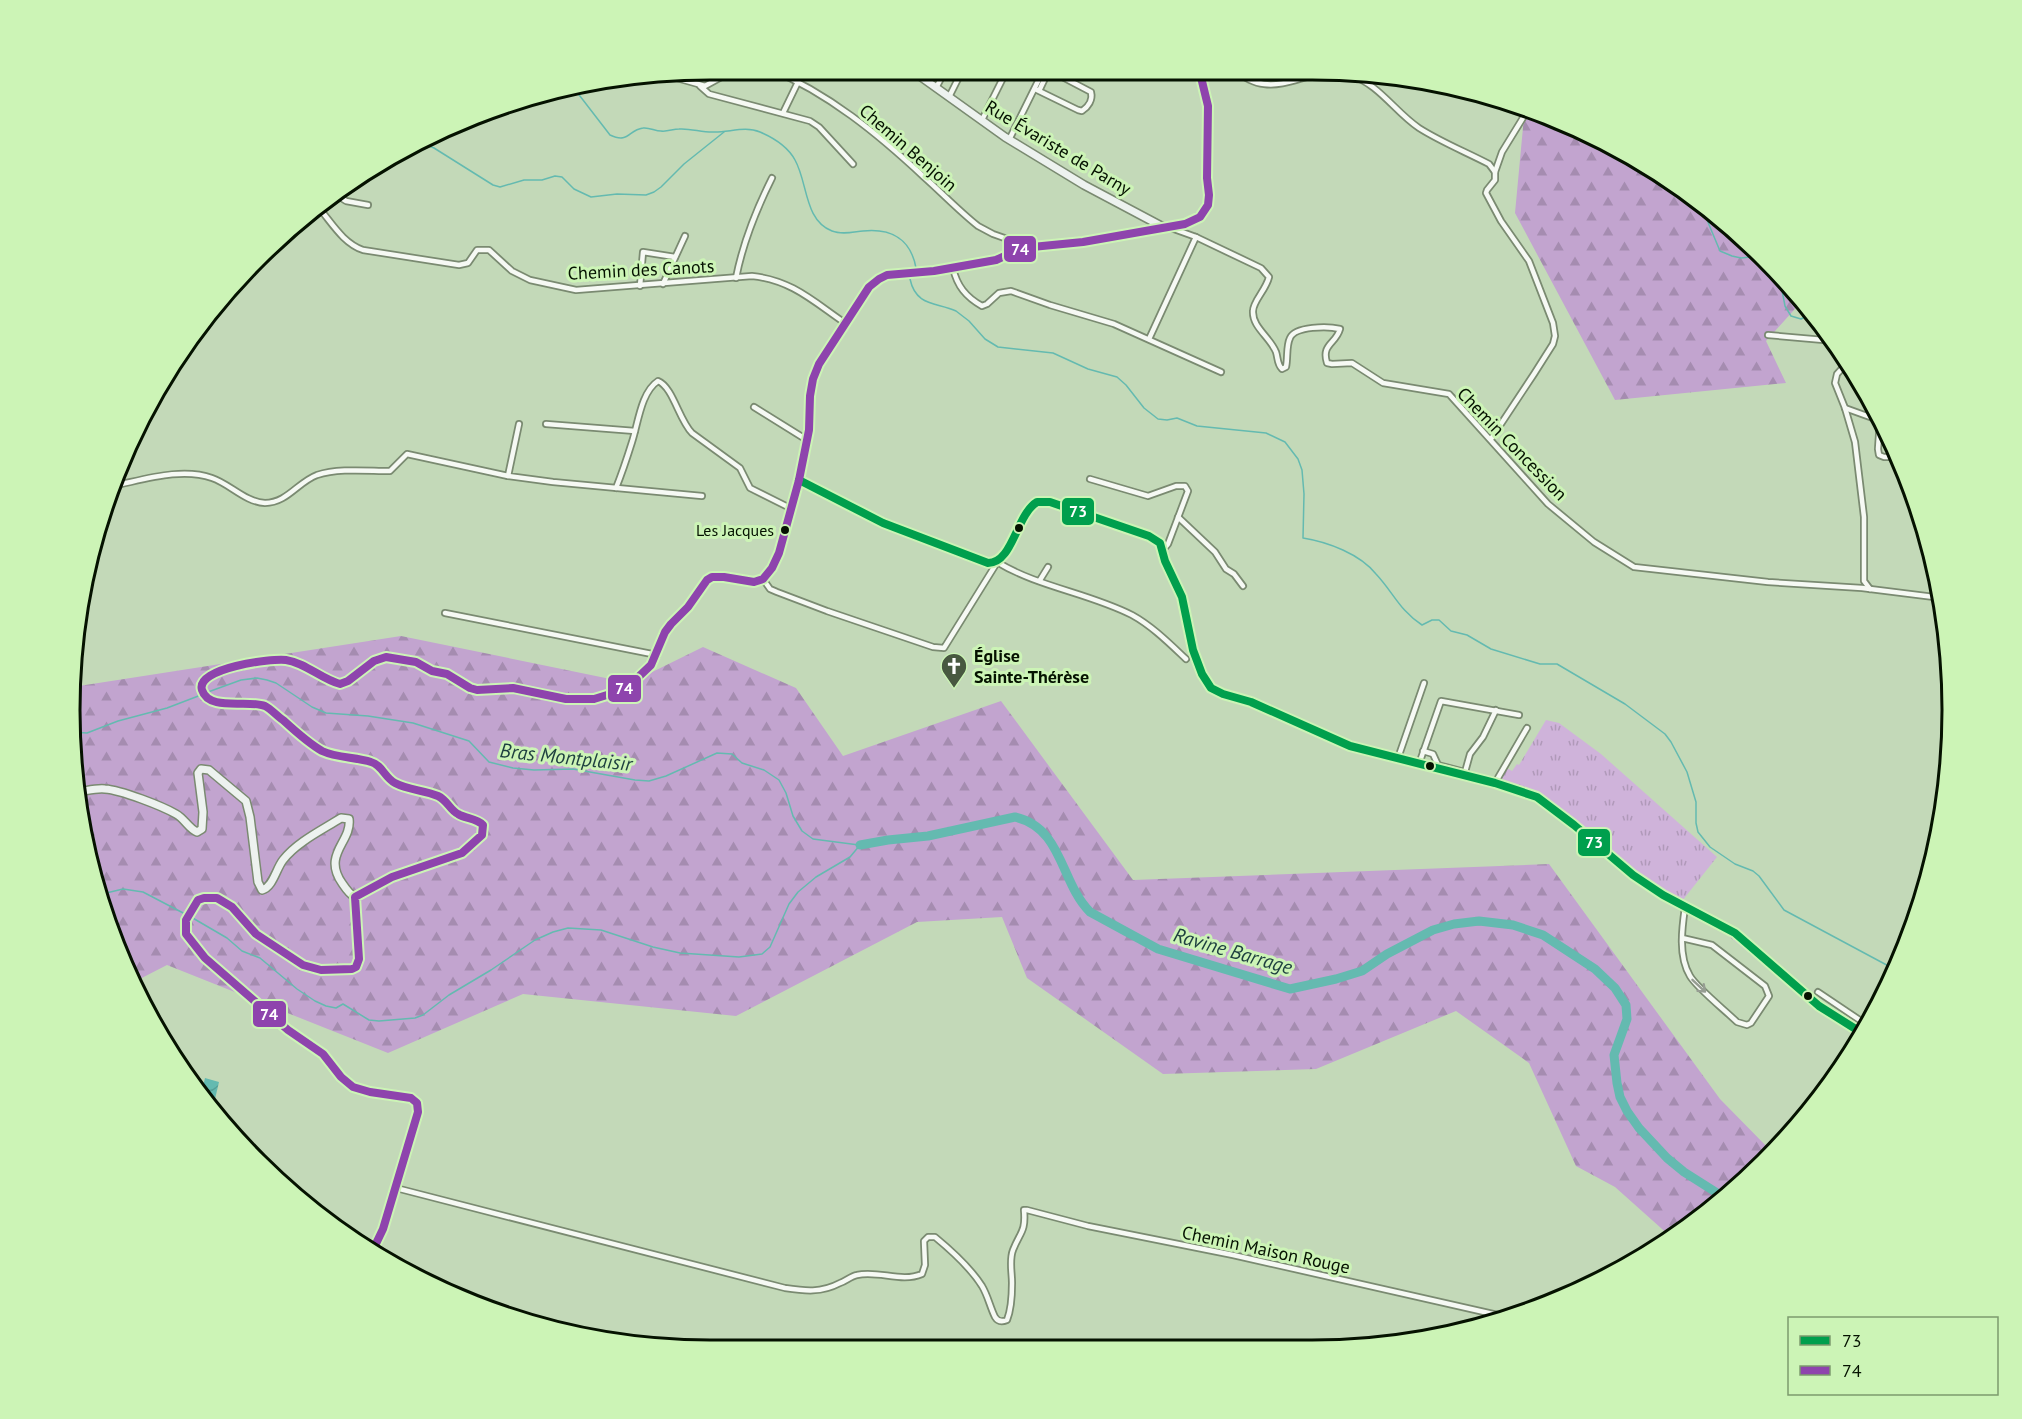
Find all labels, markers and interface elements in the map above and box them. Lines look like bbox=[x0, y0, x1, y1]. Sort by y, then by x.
street label: Rue Évariste de Parny bbox=[981, 95, 1136, 201]
street label: Chemin Benjoin bbox=[855, 99, 962, 196]
line badge: 74 bbox=[1003, 235, 1037, 263]
text: 74 bbox=[1011, 239, 1029, 259]
street label: Chemin des Canots bbox=[567, 254, 715, 285]
street label: Chemin Concession bbox=[1452, 382, 1572, 505]
line badge: 73 bbox=[1061, 497, 1095, 526]
text: 73 bbox=[1069, 501, 1087, 521]
place label: Les Jacques bbox=[696, 520, 774, 540]
unlabelled marker bbox=[1013, 522, 1025, 534]
marker: Les Jacques bbox=[779, 524, 791, 536]
place label: Église Sainte-Thérèse bbox=[974, 644, 1089, 688]
church icon: Église Sainte-Thérèse bbox=[939, 651, 969, 689]
line badge: 74 bbox=[607, 674, 642, 703]
text: 74 bbox=[615, 678, 633, 698]
water label: Bras Montplaisir bbox=[499, 737, 635, 777]
unlabelled marker bbox=[1424, 760, 1436, 772]
line badge: 73 bbox=[1577, 828, 1611, 857]
text: 73 bbox=[1585, 832, 1603, 852]
water label: Ravine Barrage bbox=[1171, 922, 1296, 981]
one-way arrow bbox=[1691, 979, 1706, 993]
unlabelled marker bbox=[1802, 990, 1814, 1002]
line badge: 74 bbox=[252, 1000, 287, 1028]
text: 74 bbox=[260, 1004, 278, 1024]
street label: Chemin Maison Rouge bbox=[1180, 1220, 1352, 1279]
legend bbox=[1788, 1317, 1998, 1395]
text: 73 bbox=[1842, 1329, 1862, 1352]
text: 74 bbox=[1842, 1359, 1862, 1382]

